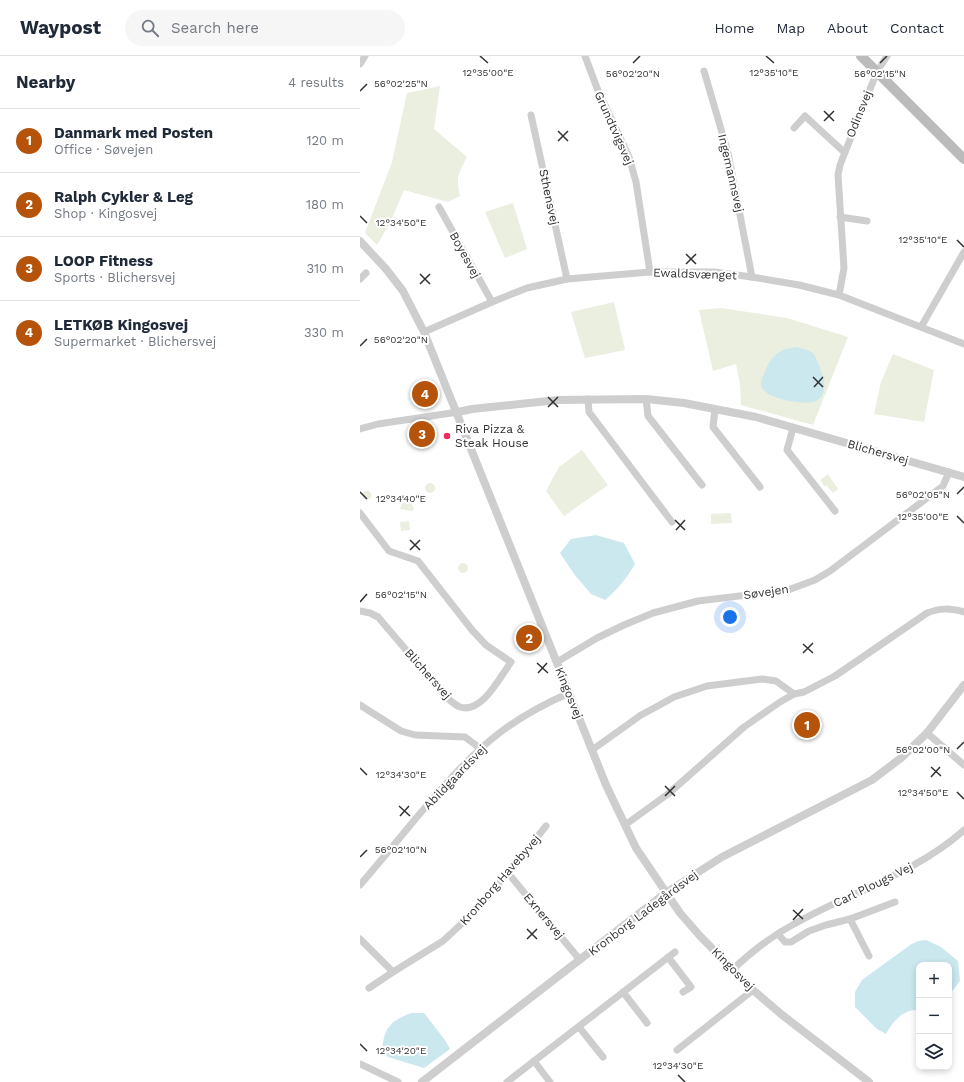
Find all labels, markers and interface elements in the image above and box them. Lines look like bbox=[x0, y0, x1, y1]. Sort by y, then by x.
search box bbox=[125, 10, 405, 46]
text: Waypost bbox=[20, 16, 101, 39]
icon: search bbox=[139, 17, 161, 39]
text: Search here bbox=[171, 19, 259, 37]
text: Home bbox=[714, 20, 754, 36]
text: Map bbox=[776, 20, 805, 36]
text: About bbox=[827, 20, 868, 36]
text: Contact bbox=[890, 20, 944, 36]
text: 12°35'00"E bbox=[462, 67, 514, 78]
text: 12°35'10"E bbox=[750, 67, 798, 78]
text: 56°02'20"N bbox=[606, 68, 660, 79]
text: 56°02'15"N bbox=[854, 68, 906, 79]
text: Nearby bbox=[16, 72, 75, 92]
text: 4 results bbox=[288, 75, 344, 90]
text: 56°02'25"N bbox=[374, 78, 428, 89]
street label: Odinsvej bbox=[843, 88, 875, 140]
street label: Grundtvigsvej bbox=[591, 89, 637, 167]
text: Danmark med Posten bbox=[54, 124, 213, 142]
text: 1 bbox=[26, 133, 32, 148]
text: 120 m bbox=[306, 133, 344, 148]
street label: Ingemannsvej bbox=[715, 133, 747, 213]
text: Office · Søvejen bbox=[54, 142, 153, 157]
street label: Sthensvej bbox=[536, 168, 562, 226]
text: Ralph Cykler & Leg bbox=[54, 188, 193, 206]
text: 2 bbox=[25, 197, 33, 212]
text: 180 m bbox=[306, 197, 344, 212]
text: Shop · Kingosvej bbox=[54, 206, 157, 221]
text: 12°34'50"E bbox=[376, 217, 426, 228]
street label: Boyesvej bbox=[447, 230, 483, 280]
text: 12°35'10"E bbox=[899, 234, 947, 245]
text: LOOP Fitness bbox=[54, 252, 153, 270]
text: 3 bbox=[25, 261, 33, 276]
text: 310 m bbox=[306, 261, 344, 276]
street label: Ewaldsvænget bbox=[653, 266, 737, 282]
text: Sports · Blichersvej bbox=[54, 270, 175, 285]
text: LETKØB Kingosvej bbox=[54, 316, 188, 334]
text: 4 bbox=[25, 325, 33, 340]
text: 330 m bbox=[304, 325, 344, 340]
text: Supermarket · Blichersvej bbox=[54, 334, 216, 349]
text: 56°02'20"N bbox=[374, 334, 428, 345]
pin: 4 bbox=[412, 379, 438, 409]
pin: 3 bbox=[409, 419, 435, 449]
place label: Riva Pizza & Steak House bbox=[455, 422, 529, 450]
marker: Riva Pizza & Steak House bbox=[442, 431, 452, 441]
street label: Blichersvej bbox=[846, 437, 910, 467]
text: 56°02'05"N bbox=[896, 489, 950, 500]
text: 12°34'40"E bbox=[376, 493, 426, 504]
text: 12°35'00"E bbox=[897, 511, 949, 522]
street label: Søvejen bbox=[742, 582, 790, 602]
text: 56°02'15"N bbox=[375, 589, 427, 600]
your location bbox=[720, 607, 740, 627]
pin: 2 bbox=[516, 623, 542, 653]
street label: Blichersvej bbox=[402, 646, 454, 702]
street label: Kingosvej bbox=[552, 665, 586, 721]
pin: 1 bbox=[794, 710, 820, 740]
street label: Abildgaardsvej bbox=[421, 742, 489, 812]
text: 56°02'00"N bbox=[896, 744, 950, 755]
text: 12°34'30"E bbox=[376, 769, 426, 780]
text: 12°34'50"E bbox=[898, 787, 948, 798]
street label: Kronborg Havebyvej bbox=[457, 832, 543, 928]
text: 56°02'10"N bbox=[375, 844, 427, 855]
street label: Carl Plougs Vej bbox=[831, 860, 915, 910]
street label: Kronborg Ladegårdsvej bbox=[586, 867, 700, 959]
street label: Exnersvej bbox=[521, 890, 567, 942]
street label: Kingosvej bbox=[709, 945, 757, 993]
map controls bbox=[916, 962, 952, 1070]
button: + bbox=[916, 962, 952, 998]
button: − bbox=[916, 998, 952, 1034]
button: layers bbox=[916, 1034, 952, 1070]
text: 12°34'20"E bbox=[376, 1045, 426, 1056]
text: 12°34'30"E bbox=[653, 1060, 703, 1071]

